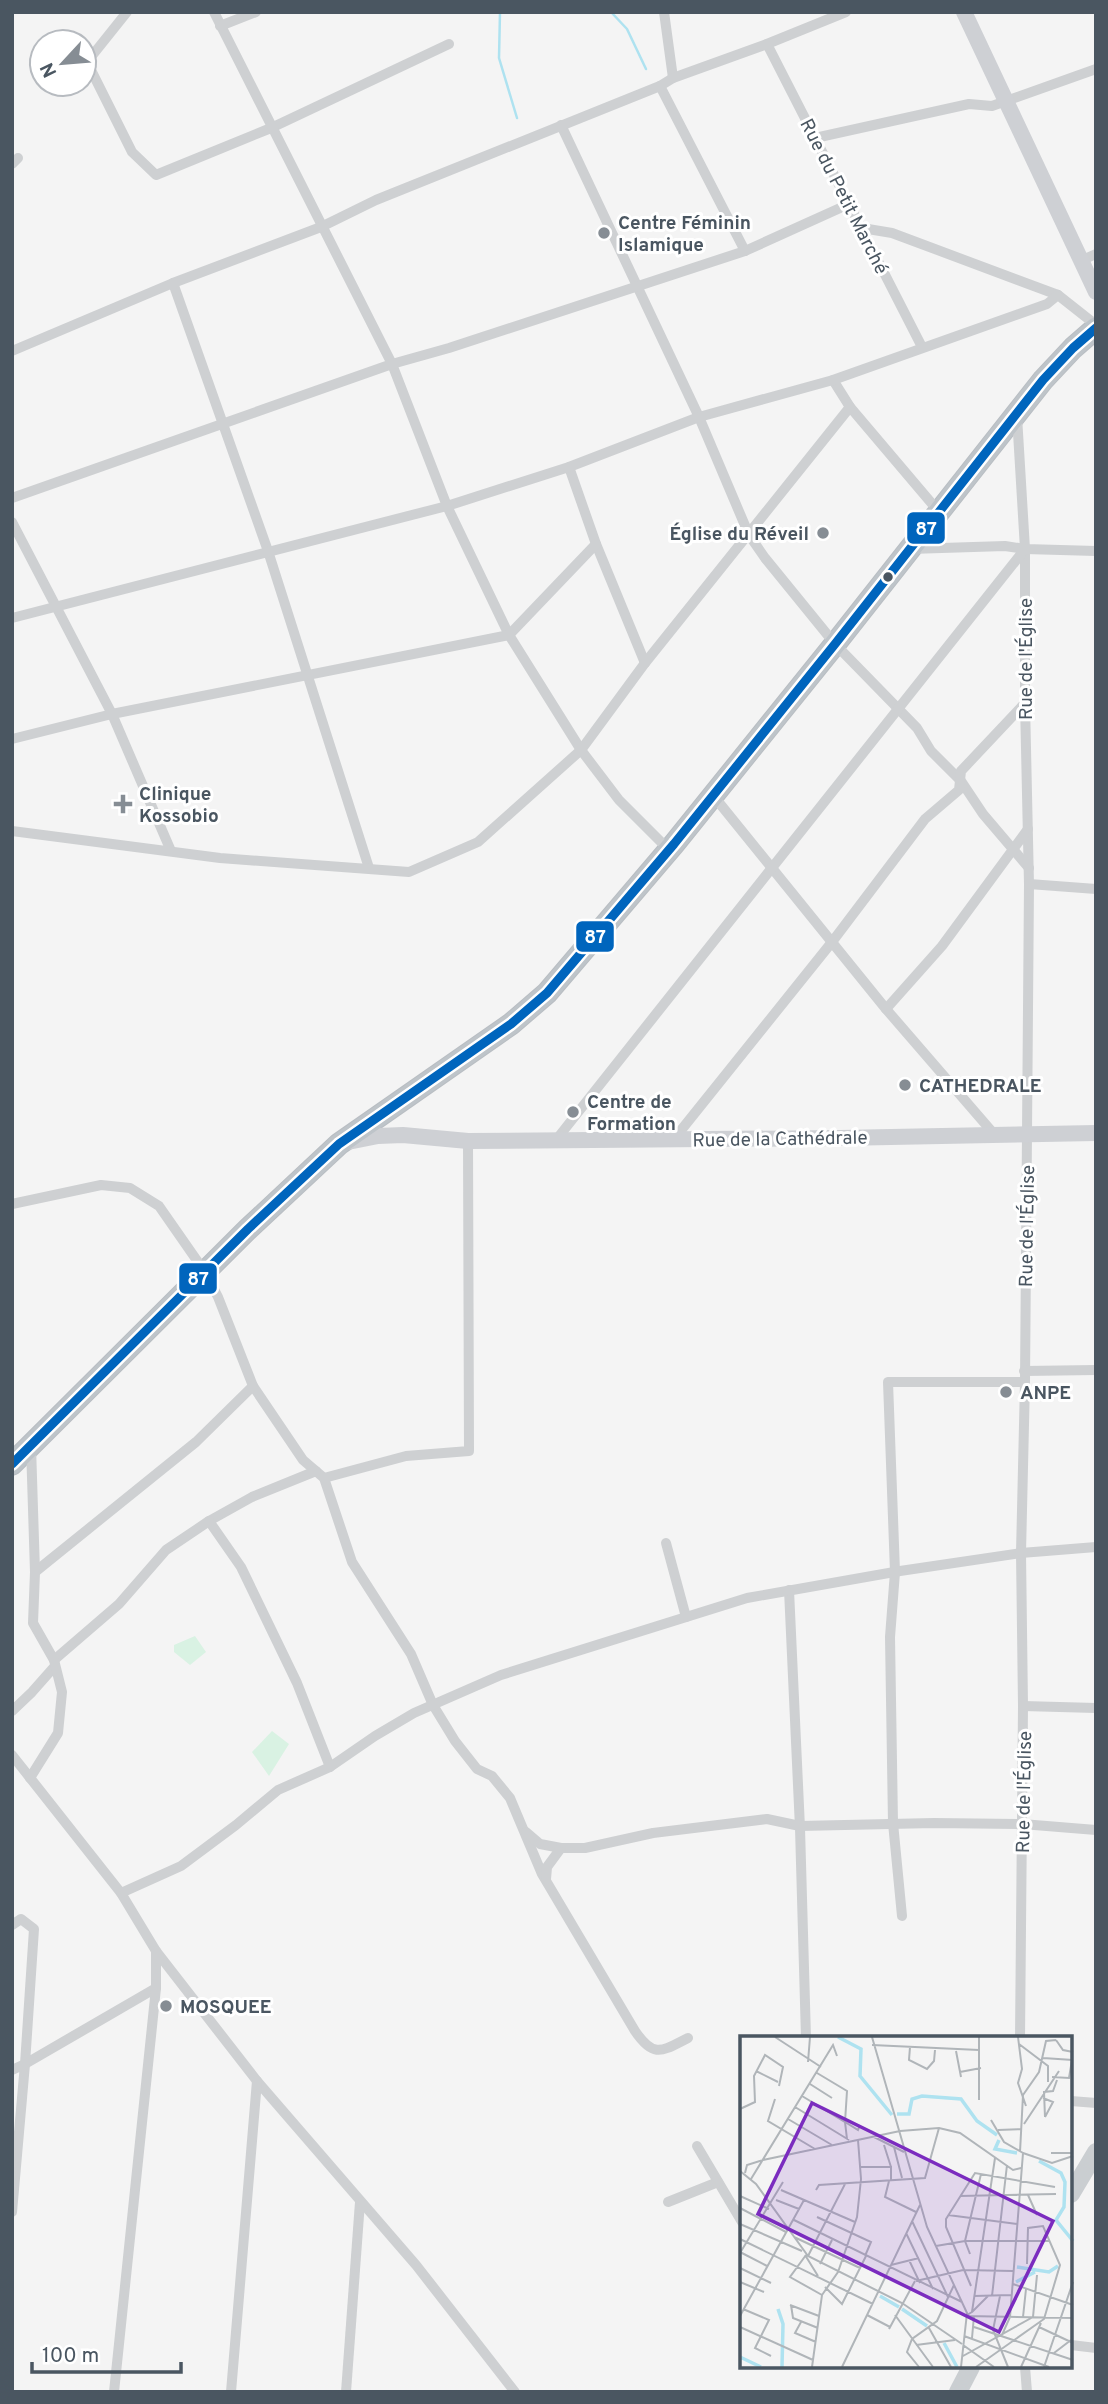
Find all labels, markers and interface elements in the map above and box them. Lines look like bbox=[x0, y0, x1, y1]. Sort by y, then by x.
north arrow bbox=[28, 28, 98, 98]
text: N bbox=[36, 58, 63, 81]
street label: Rue du Petit Marché bbox=[794, 115, 893, 279]
place label: Centre Féminin Islamique bbox=[618, 212, 751, 258]
marker: Centre Féminin Islamique bbox=[596, 225, 612, 241]
line badge: 87 bbox=[906, 511, 946, 545]
text: 87 bbox=[915, 518, 937, 542]
place label: Église du Réveil bbox=[670, 522, 809, 547]
marker: Église du Réveil bbox=[815, 525, 831, 541]
unlabelled marker bbox=[881, 570, 895, 584]
street label: Rue de l'Église bbox=[1014, 598, 1039, 720]
place label: Clinique Kossobio bbox=[139, 783, 219, 829]
marker: Clinique Kossobio bbox=[113, 794, 133, 814]
line badge: 87 bbox=[575, 920, 615, 953]
text: 87 bbox=[584, 926, 606, 950]
place label: CATHEDRALE bbox=[919, 1075, 1042, 1099]
marker: CATHEDRALE bbox=[897, 1077, 913, 1093]
place label: Centre de Formation bbox=[587, 1091, 676, 1137]
marker: Centre de Formation bbox=[565, 1104, 581, 1120]
street label: Rue de la Cathédrale bbox=[692, 1126, 868, 1154]
street label: Rue de l'Église bbox=[1014, 1165, 1041, 1287]
line badge: 87 bbox=[178, 1262, 218, 1295]
text: 87 bbox=[187, 1268, 209, 1292]
place label: ANPE bbox=[1020, 1382, 1071, 1406]
marker: ANPE bbox=[998, 1384, 1014, 1400]
street label: Rue de l'Église bbox=[1011, 1731, 1038, 1853]
place label: MOSQUEE bbox=[180, 1996, 272, 2020]
marker: MOSQUEE bbox=[158, 1998, 174, 2014]
inset map bbox=[740, 2036, 1073, 2369]
scale bar bbox=[32, 2330, 180, 2374]
text: 100 m bbox=[42, 2343, 99, 2370]

